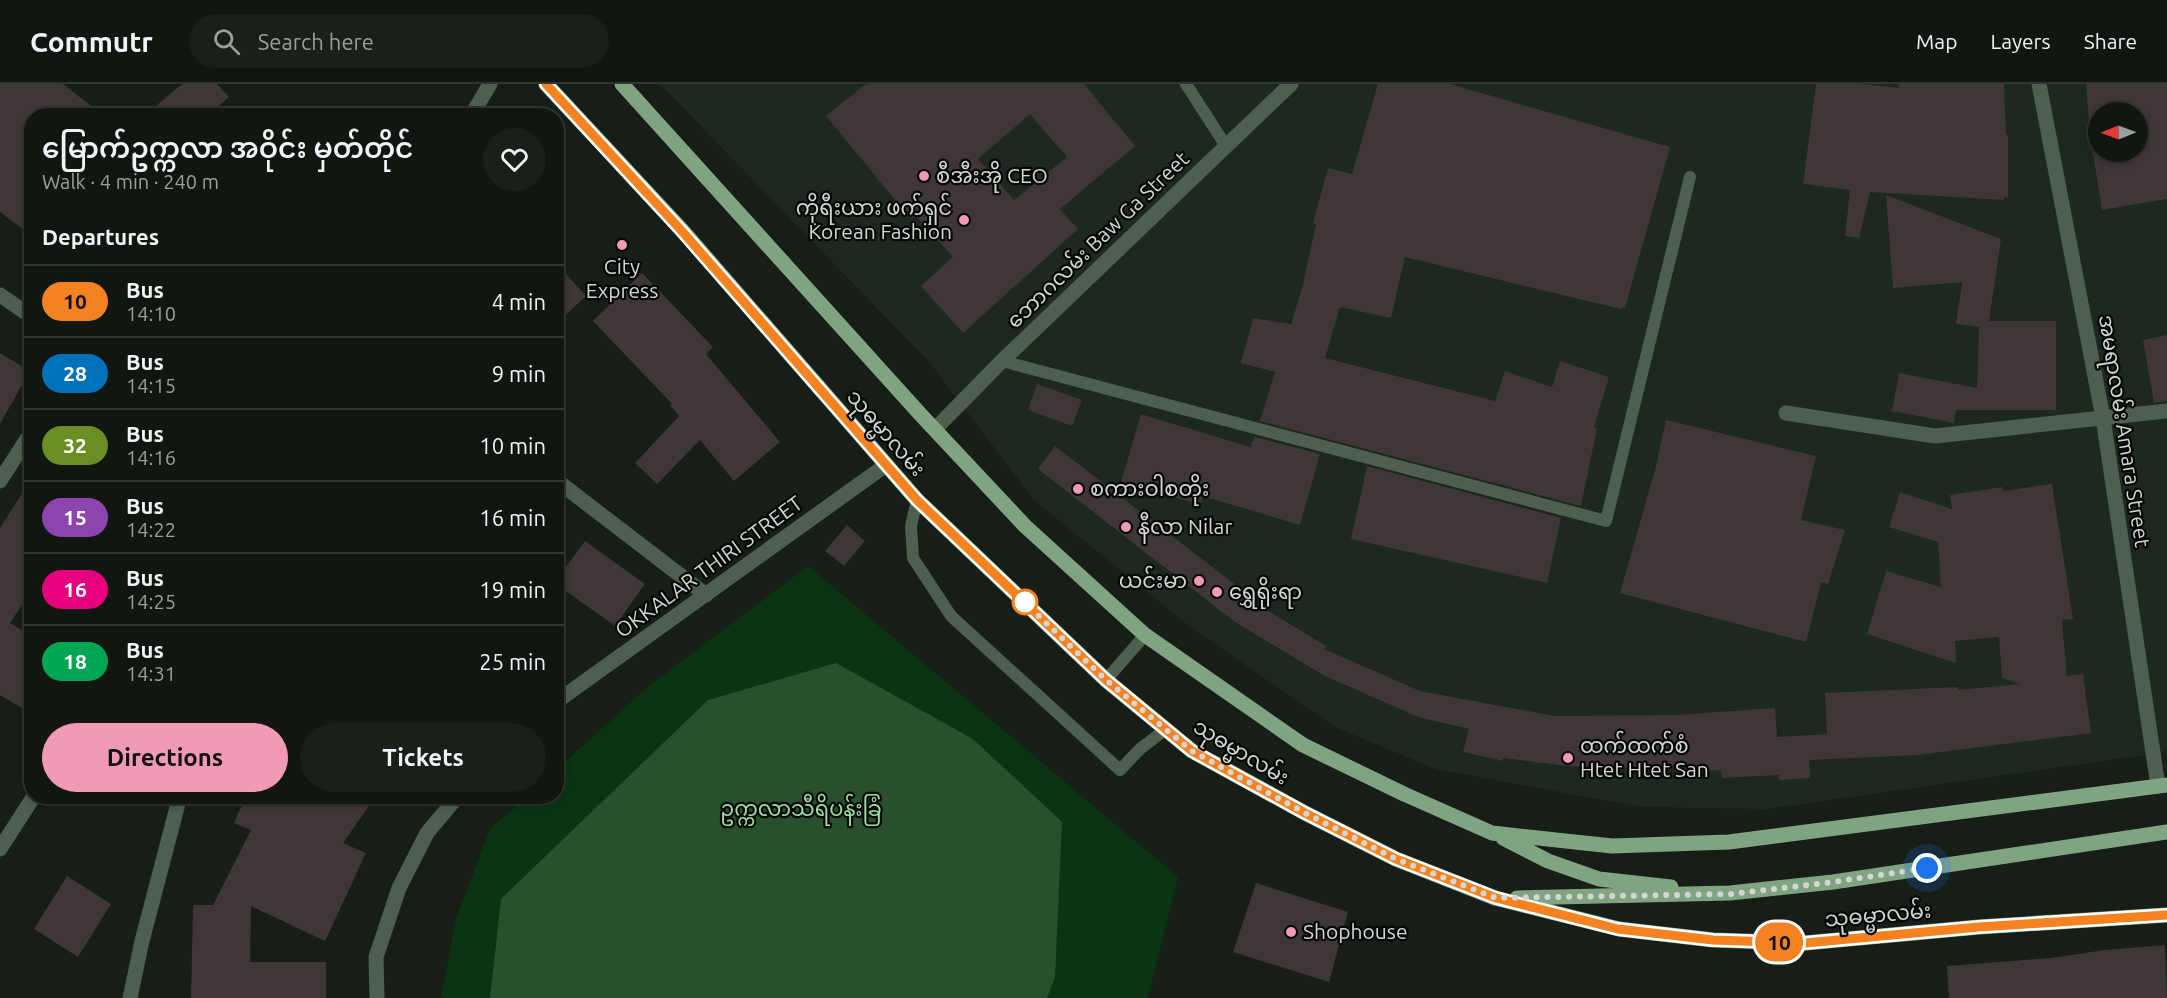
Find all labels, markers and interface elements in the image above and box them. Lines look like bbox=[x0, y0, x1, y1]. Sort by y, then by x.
search box bbox=[189, 14, 609, 68]
icon: search bbox=[210, 25, 243, 58]
text: Commutr bbox=[30, 26, 153, 57]
text: Search here bbox=[258, 29, 374, 54]
text: Map bbox=[1916, 29, 1957, 53]
text: Layers bbox=[1990, 29, 2051, 53]
text: Share bbox=[2084, 29, 2137, 53]
north arrow bbox=[2088, 102, 2148, 162]
map controls bbox=[2088, 102, 2148, 162]
button: heart bbox=[483, 128, 546, 191]
text: မြောက်ဥက္ကလာ အဝိုင်း မှတ်တိုင် bbox=[42, 132, 414, 163]
street label: ဘောဂလမ်း Baw Ga Street bbox=[999, 144, 1193, 332]
place label: စီအီးအို CEO bbox=[936, 160, 1048, 193]
marker: စီအီးအို CEO bbox=[917, 169, 931, 183]
text: Walk · 4 min · 240 m bbox=[42, 170, 219, 193]
place label: ကိုရီးယား ဖက်ရှင် Korean Fashion bbox=[796, 192, 952, 243]
marker: ကိုရီးယား ဖက်ရှင် Korean Fashion bbox=[957, 213, 971, 227]
text: Departures bbox=[42, 224, 159, 249]
marker: City Express bbox=[615, 238, 629, 252]
place label: City Express bbox=[586, 254, 658, 302]
text: Bus bbox=[126, 277, 164, 302]
text: 10 bbox=[63, 289, 87, 313]
text: 4 min bbox=[492, 289, 546, 314]
text: 14:10 bbox=[126, 302, 176, 325]
street label: အမရာလမ်း Amara Street bbox=[2089, 312, 2158, 550]
text: Bus bbox=[126, 349, 164, 374]
text: 28 bbox=[63, 361, 87, 385]
text: 9 min bbox=[492, 361, 546, 386]
text: 14:15 bbox=[126, 374, 176, 397]
street label: သုဓမ္မာလမ်း bbox=[838, 382, 933, 485]
text: Bus bbox=[126, 421, 164, 446]
text: 32 bbox=[63, 433, 87, 457]
text: 10 min bbox=[479, 433, 546, 458]
text: 14:16 bbox=[126, 446, 176, 469]
place label: စကားဝါစတိုး bbox=[1090, 473, 1209, 506]
marker: စကားဝါစတိုး bbox=[1071, 482, 1085, 496]
street label: OKKALAR THIRI STREET bbox=[610, 490, 807, 642]
text: Bus bbox=[126, 493, 164, 518]
text: 15 bbox=[63, 505, 87, 529]
text: 16 min bbox=[479, 505, 546, 530]
place label: နီလာ Nilar bbox=[1138, 511, 1232, 544]
text: 14:22 bbox=[126, 518, 176, 541]
marker: နီလာ Nilar bbox=[1119, 520, 1133, 534]
text: Bus bbox=[126, 565, 164, 590]
place label: ယင်းမာ bbox=[1119, 565, 1187, 592]
marker: ယင်းမာ bbox=[1192, 574, 1206, 588]
place label: ရွှေရိုးရာ bbox=[1229, 576, 1302, 609]
text: 16 bbox=[63, 577, 87, 601]
text: 19 min bbox=[479, 577, 546, 602]
marker: ရွှေရိုးရာ bbox=[1210, 585, 1224, 599]
unlabelled marker bbox=[1012, 589, 1038, 615]
text: 14:25 bbox=[126, 590, 176, 613]
text: Bus bbox=[126, 637, 164, 662]
text: 18 bbox=[63, 649, 87, 673]
text: 25 min bbox=[479, 649, 546, 674]
text: 14:31 bbox=[126, 662, 176, 685]
street label: သုဓမ္မာလမ်း bbox=[1186, 711, 1295, 794]
button: Directions bbox=[42, 723, 288, 792]
button: Tickets bbox=[300, 723, 546, 792]
place label: ထက်ထက်စံ Htet Htet San bbox=[1580, 730, 1709, 781]
marker: ထက်ထက်စံ Htet Htet San bbox=[1561, 751, 1575, 765]
park label: ဥက္ကလာသီရိပန်းခြံ bbox=[720, 793, 882, 826]
your location bbox=[1912, 853, 1942, 883]
street label: သုဓမ္မာလမ်း bbox=[1823, 894, 1933, 937]
place label: Shophouse bbox=[1303, 919, 1408, 943]
line badge: 10 bbox=[1752, 922, 1806, 962]
marker: Shophouse bbox=[1284, 925, 1298, 939]
text: 10 bbox=[1767, 930, 1791, 954]

